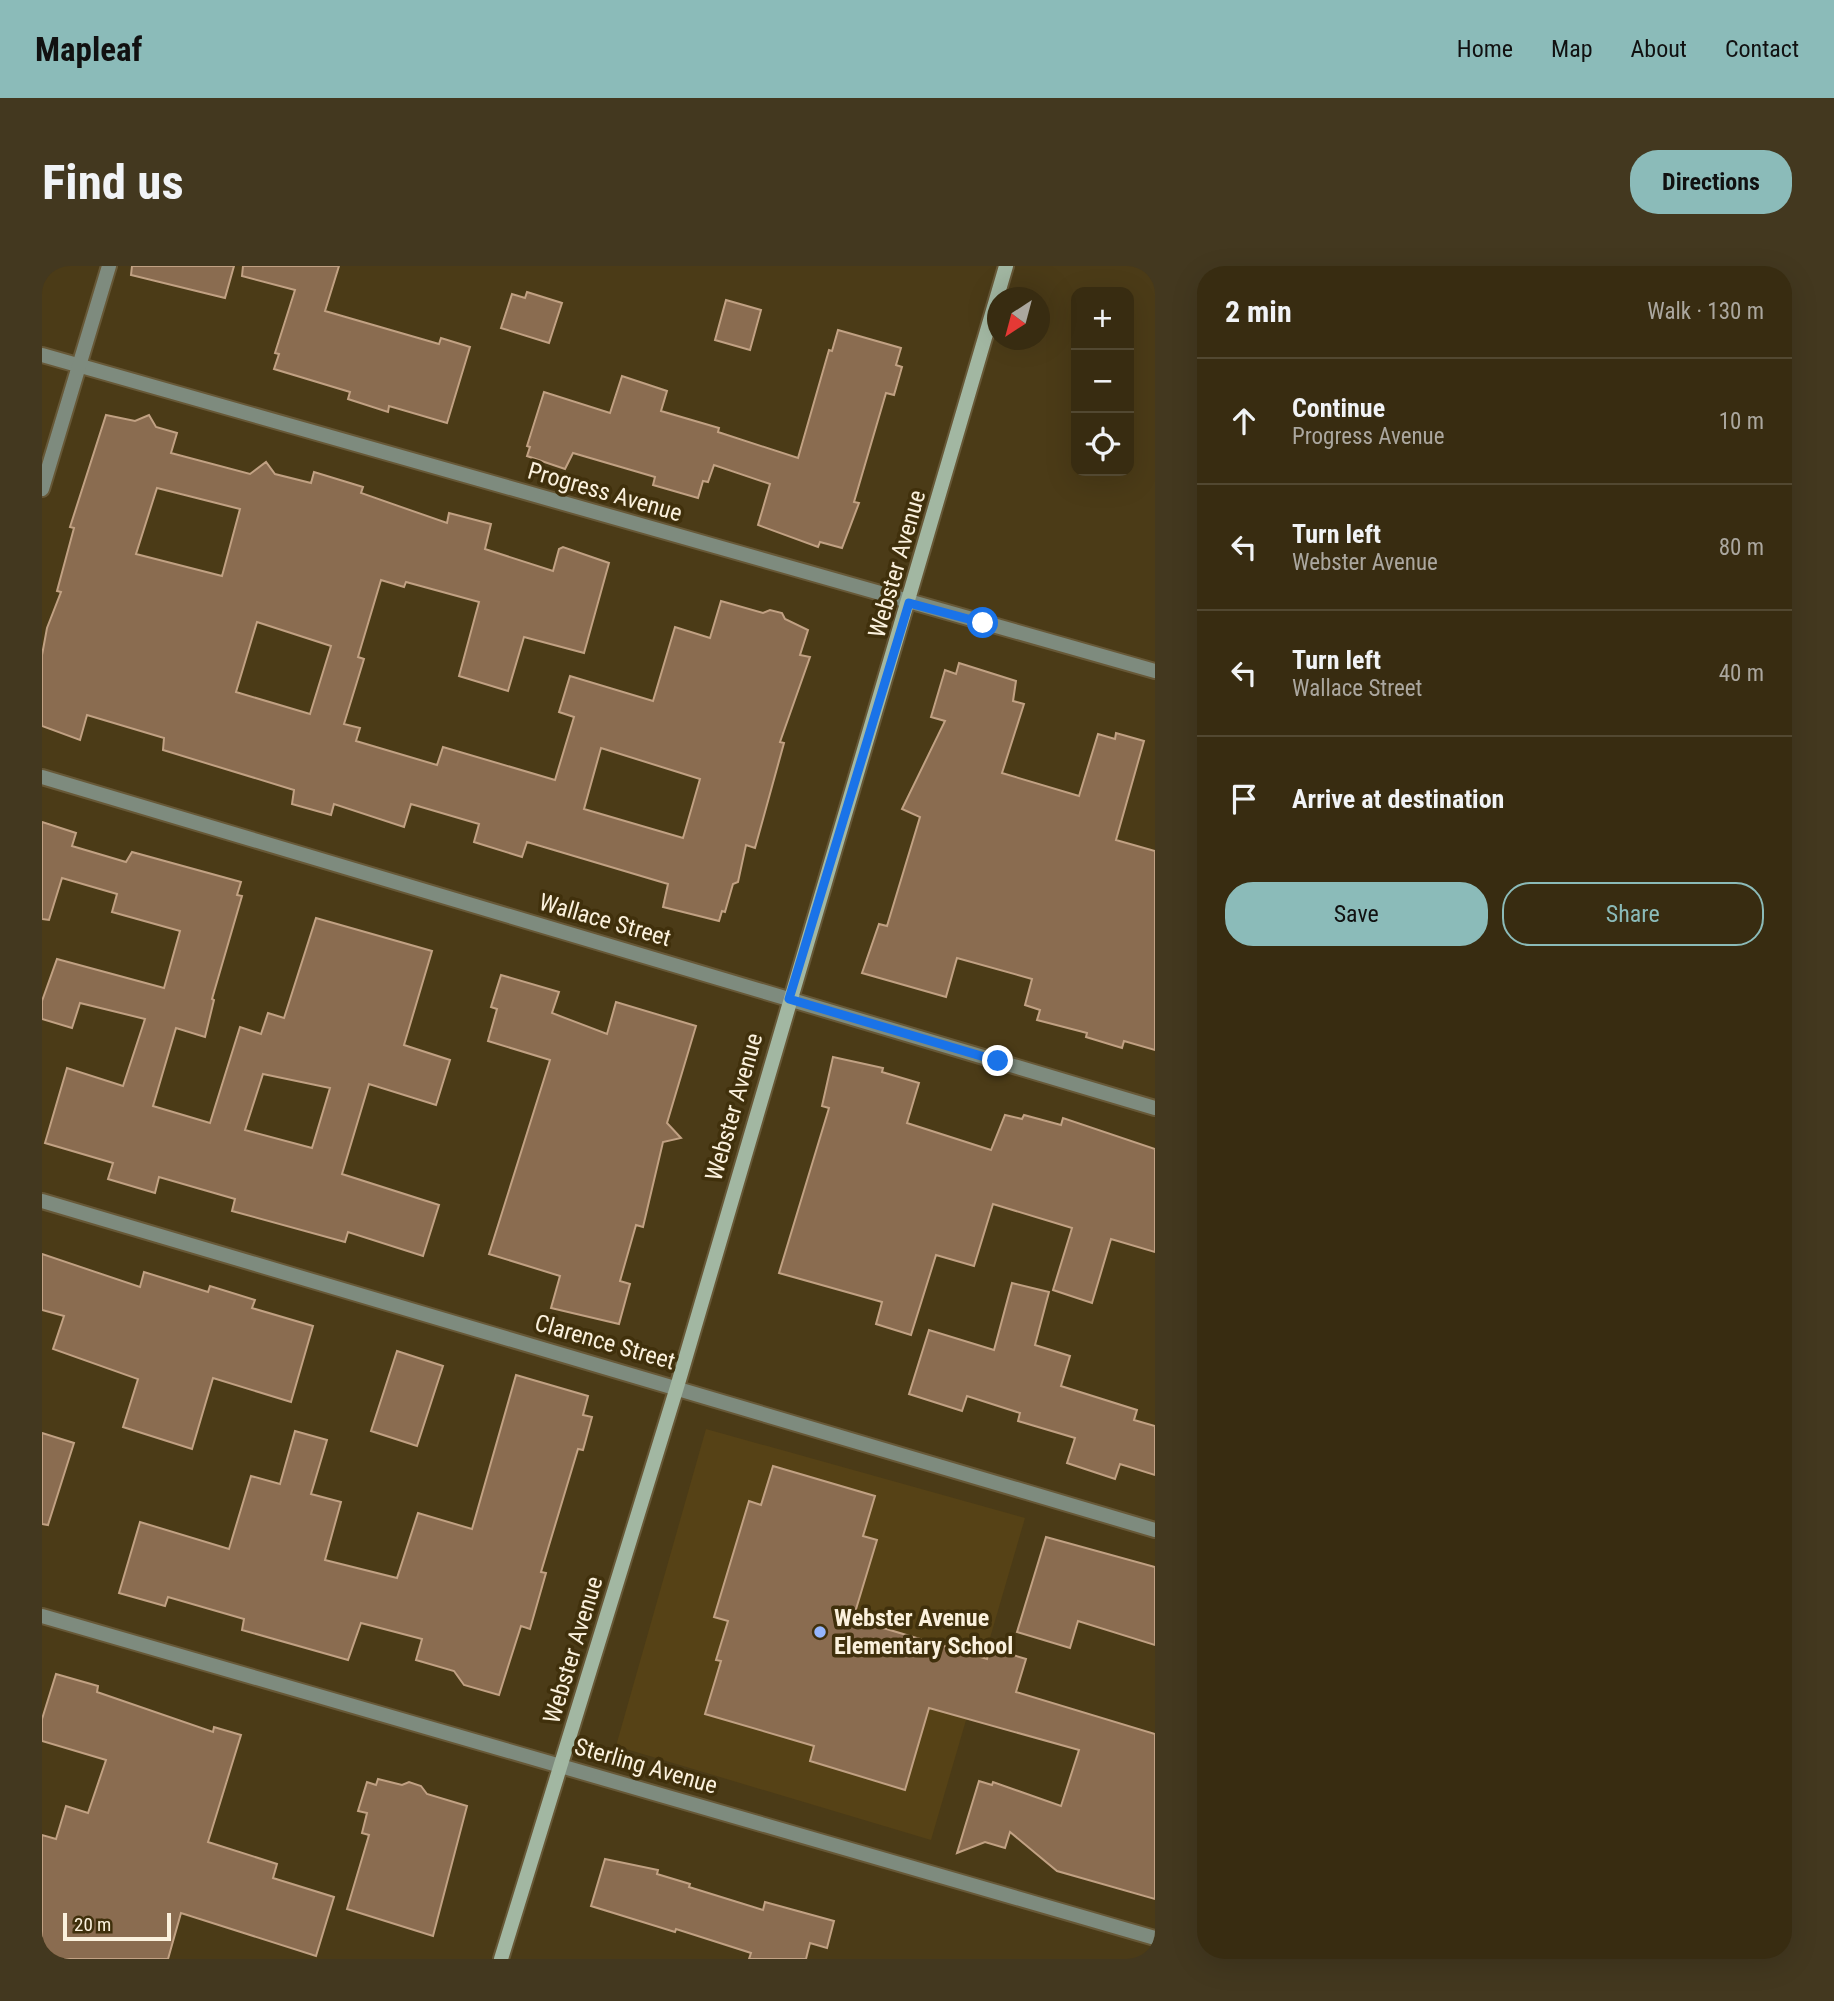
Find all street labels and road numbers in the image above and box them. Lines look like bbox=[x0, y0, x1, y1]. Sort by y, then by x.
street label: Progress Avenue bbox=[525, 457, 685, 527]
street label: Webster Avenue bbox=[863, 487, 931, 641]
street label: Wallace Street bbox=[536, 888, 674, 952]
street label: Webster Avenue bbox=[700, 1030, 768, 1184]
street label: Clarence Street bbox=[532, 1309, 678, 1375]
street label: Webster Avenue bbox=[537, 1573, 609, 1727]
street label: Sterling Avenue bbox=[571, 1732, 721, 1800]

